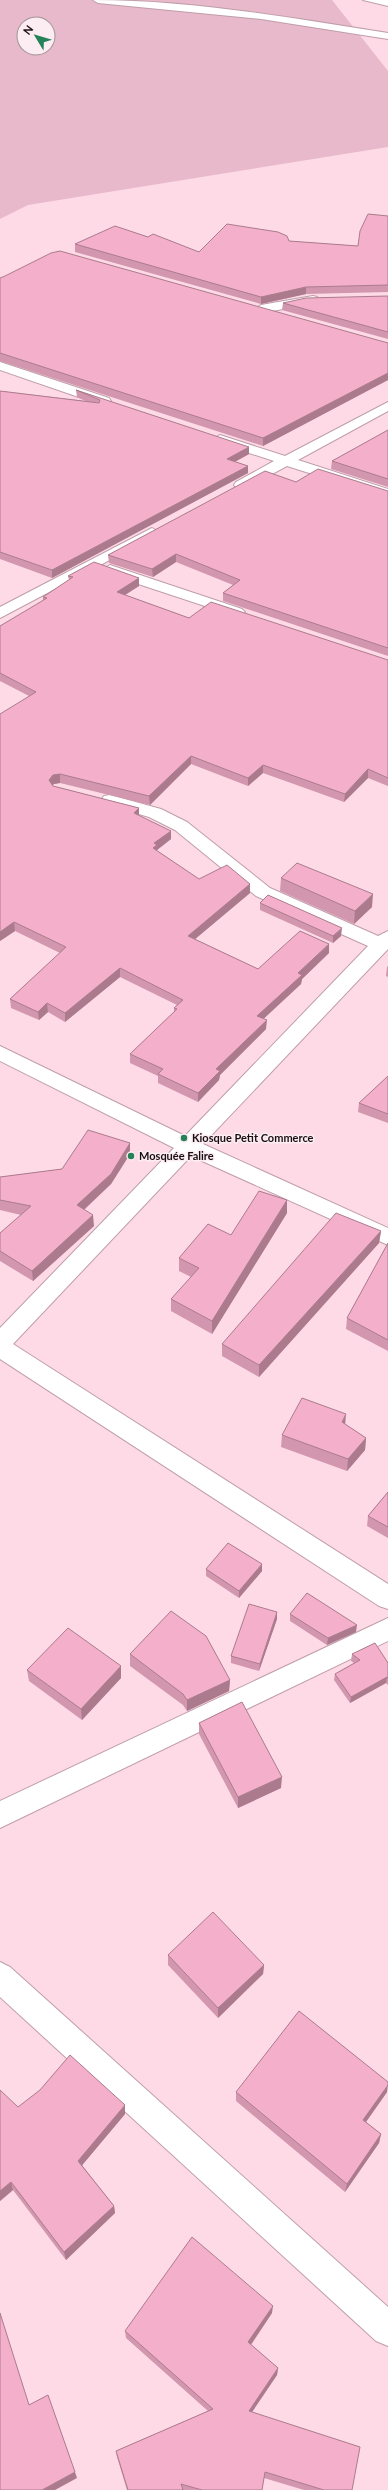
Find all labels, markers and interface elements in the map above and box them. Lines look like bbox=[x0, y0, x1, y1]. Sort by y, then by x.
north arrow bbox=[16, 16, 56, 56]
text: N bbox=[20, 22, 35, 37]
place label: Kiosque Petit Commerce bbox=[192, 1131, 314, 1144]
marker: Kiosque Petit Commerce bbox=[179, 1133, 189, 1143]
place label: Mosquée Falire bbox=[139, 1149, 214, 1162]
marker: Mosquée Falire bbox=[126, 1151, 136, 1161]

